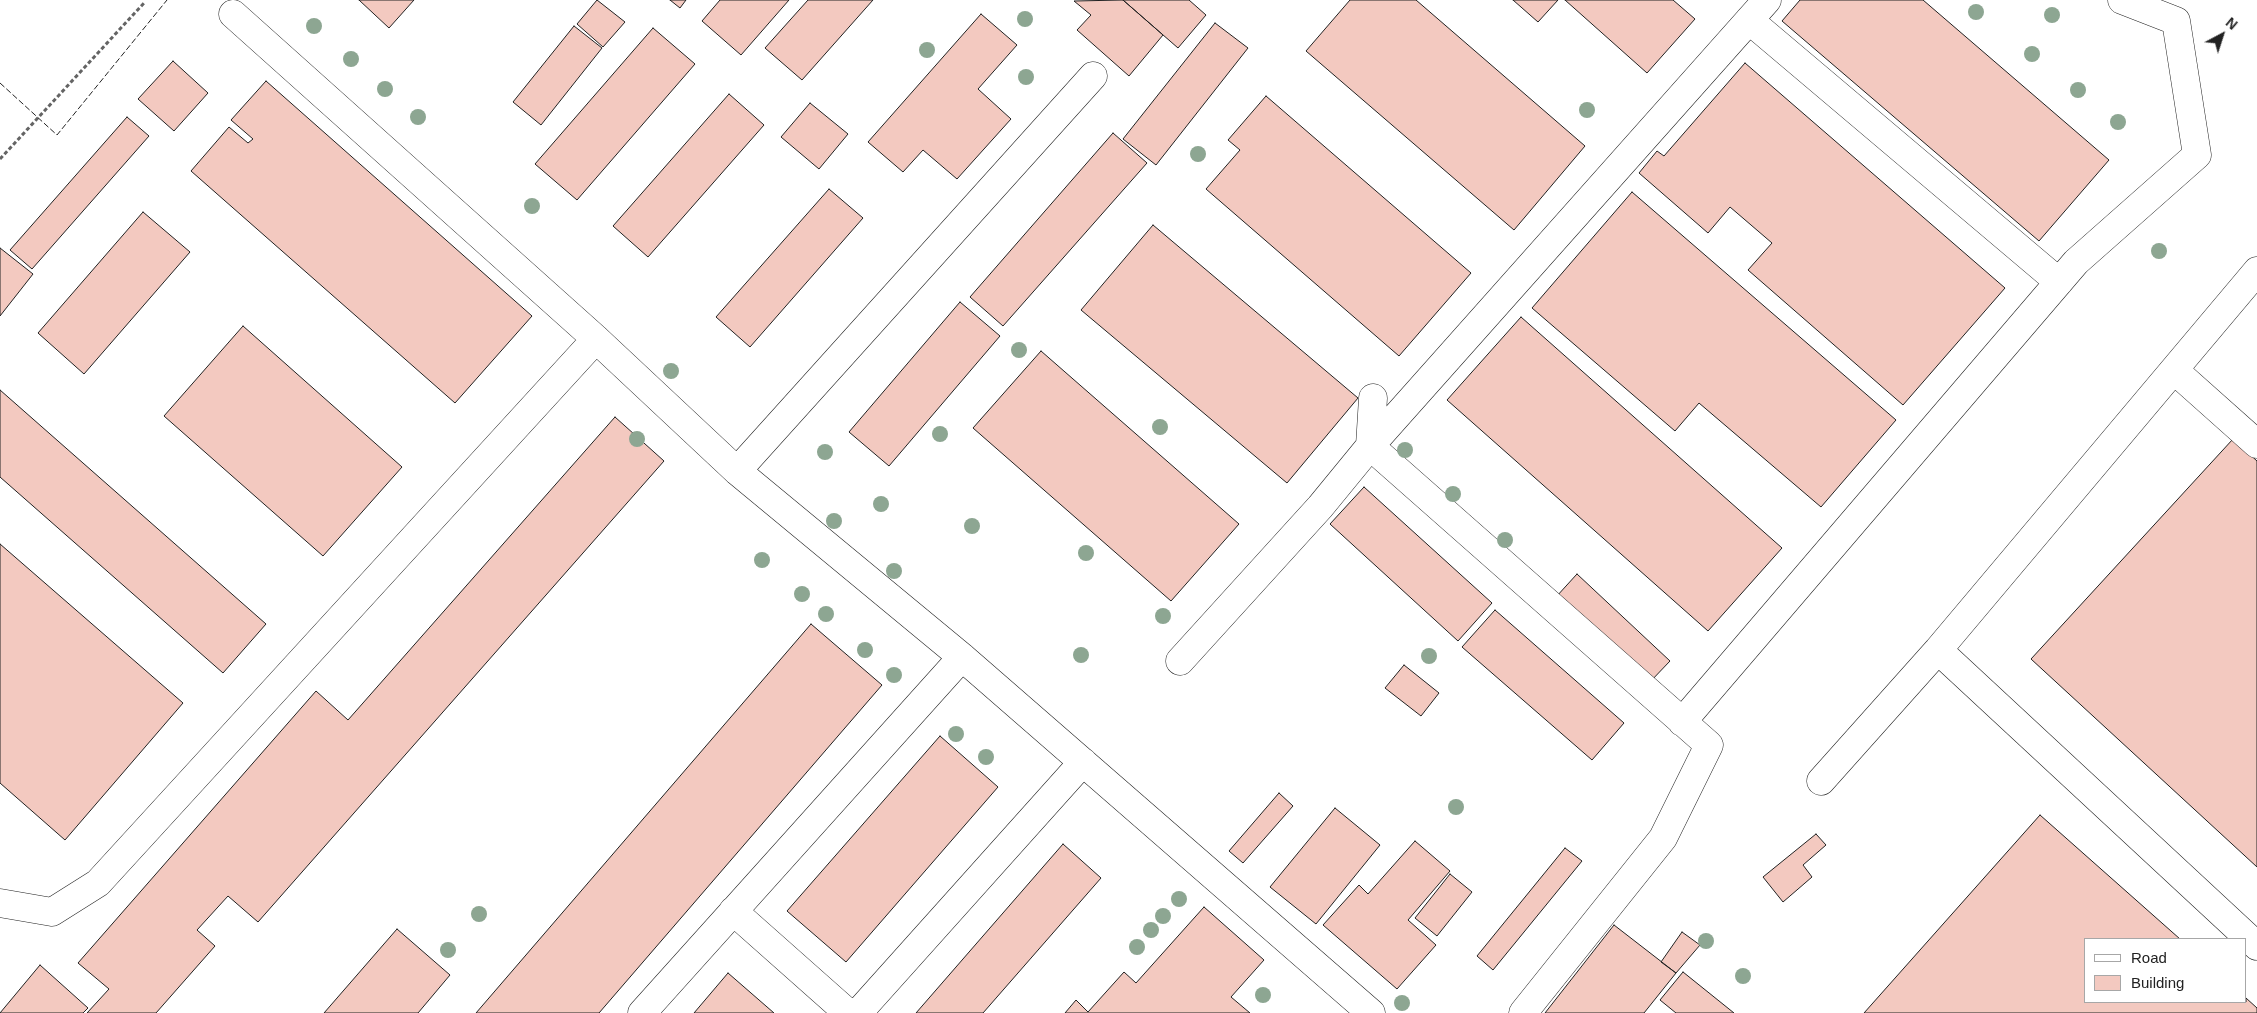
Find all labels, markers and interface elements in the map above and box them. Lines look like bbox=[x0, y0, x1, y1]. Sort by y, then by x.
north arrow bbox=[2197, 10, 2247, 60]
text: N bbox=[2223, 14, 2241, 33]
legend bbox=[2084, 938, 2247, 1003]
text: Road bbox=[2131, 949, 2167, 966]
text: Building bbox=[2131, 974, 2184, 991]

